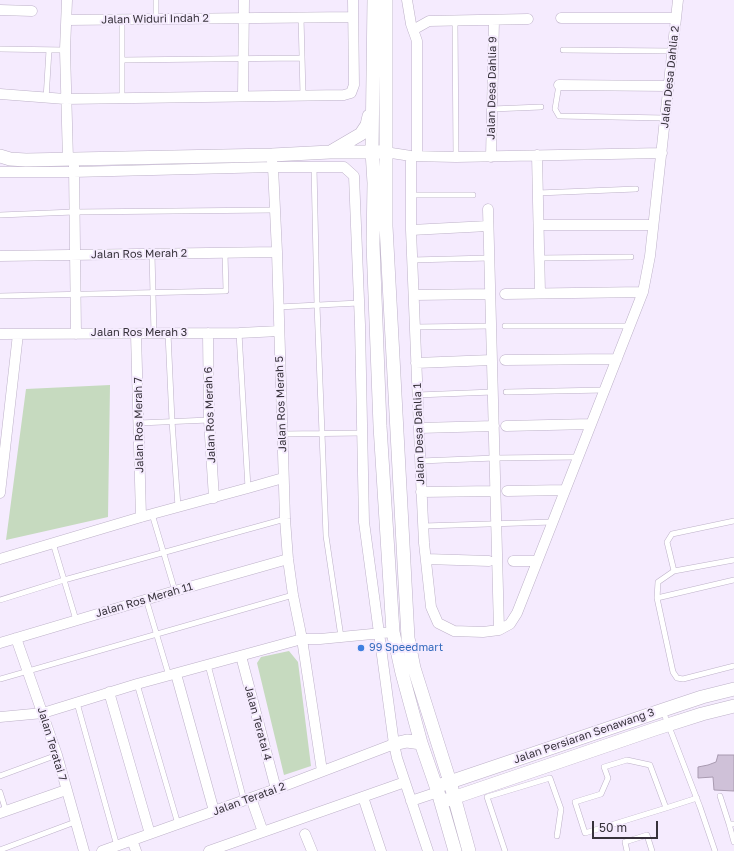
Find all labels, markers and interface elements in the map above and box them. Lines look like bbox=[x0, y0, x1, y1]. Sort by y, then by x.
street label: Jalan Widuri Indah 2 bbox=[101, 11, 209, 27]
street label: Jalan Desa Dahlia 2 bbox=[658, 25, 682, 129]
street label: Jalan Desa Dahlia 9 bbox=[485, 36, 499, 140]
street label: Jalan Ros Merah 2 bbox=[91, 247, 187, 261]
street label: Jalan Ros Merah 3 bbox=[91, 326, 187, 340]
street label: Jalan Ros Merah 5 bbox=[273, 356, 289, 452]
street label: Jalan Ros Merah 6 bbox=[202, 367, 218, 463]
street label: Jalan Ros Merah 7 bbox=[132, 377, 146, 473]
street label: Jalan Desa Dahlia 1 bbox=[411, 383, 427, 485]
street label: Jalan Ros Merah 11 bbox=[94, 580, 194, 620]
place label: 99 Speedmart bbox=[369, 641, 443, 655]
marker: 99 Speedmart bbox=[356, 643, 366, 653]
street label: Jalan Teratai 4 bbox=[242, 684, 274, 762]
street label: Jalan Teratai 7 bbox=[35, 706, 69, 782]
street label: Jalan Persiaran Senawang 3 bbox=[512, 706, 656, 766]
street label: Jalan Teratai 2 bbox=[211, 780, 287, 818]
scale bar bbox=[594, 813, 660, 839]
text: 50 m bbox=[599, 820, 627, 835]

